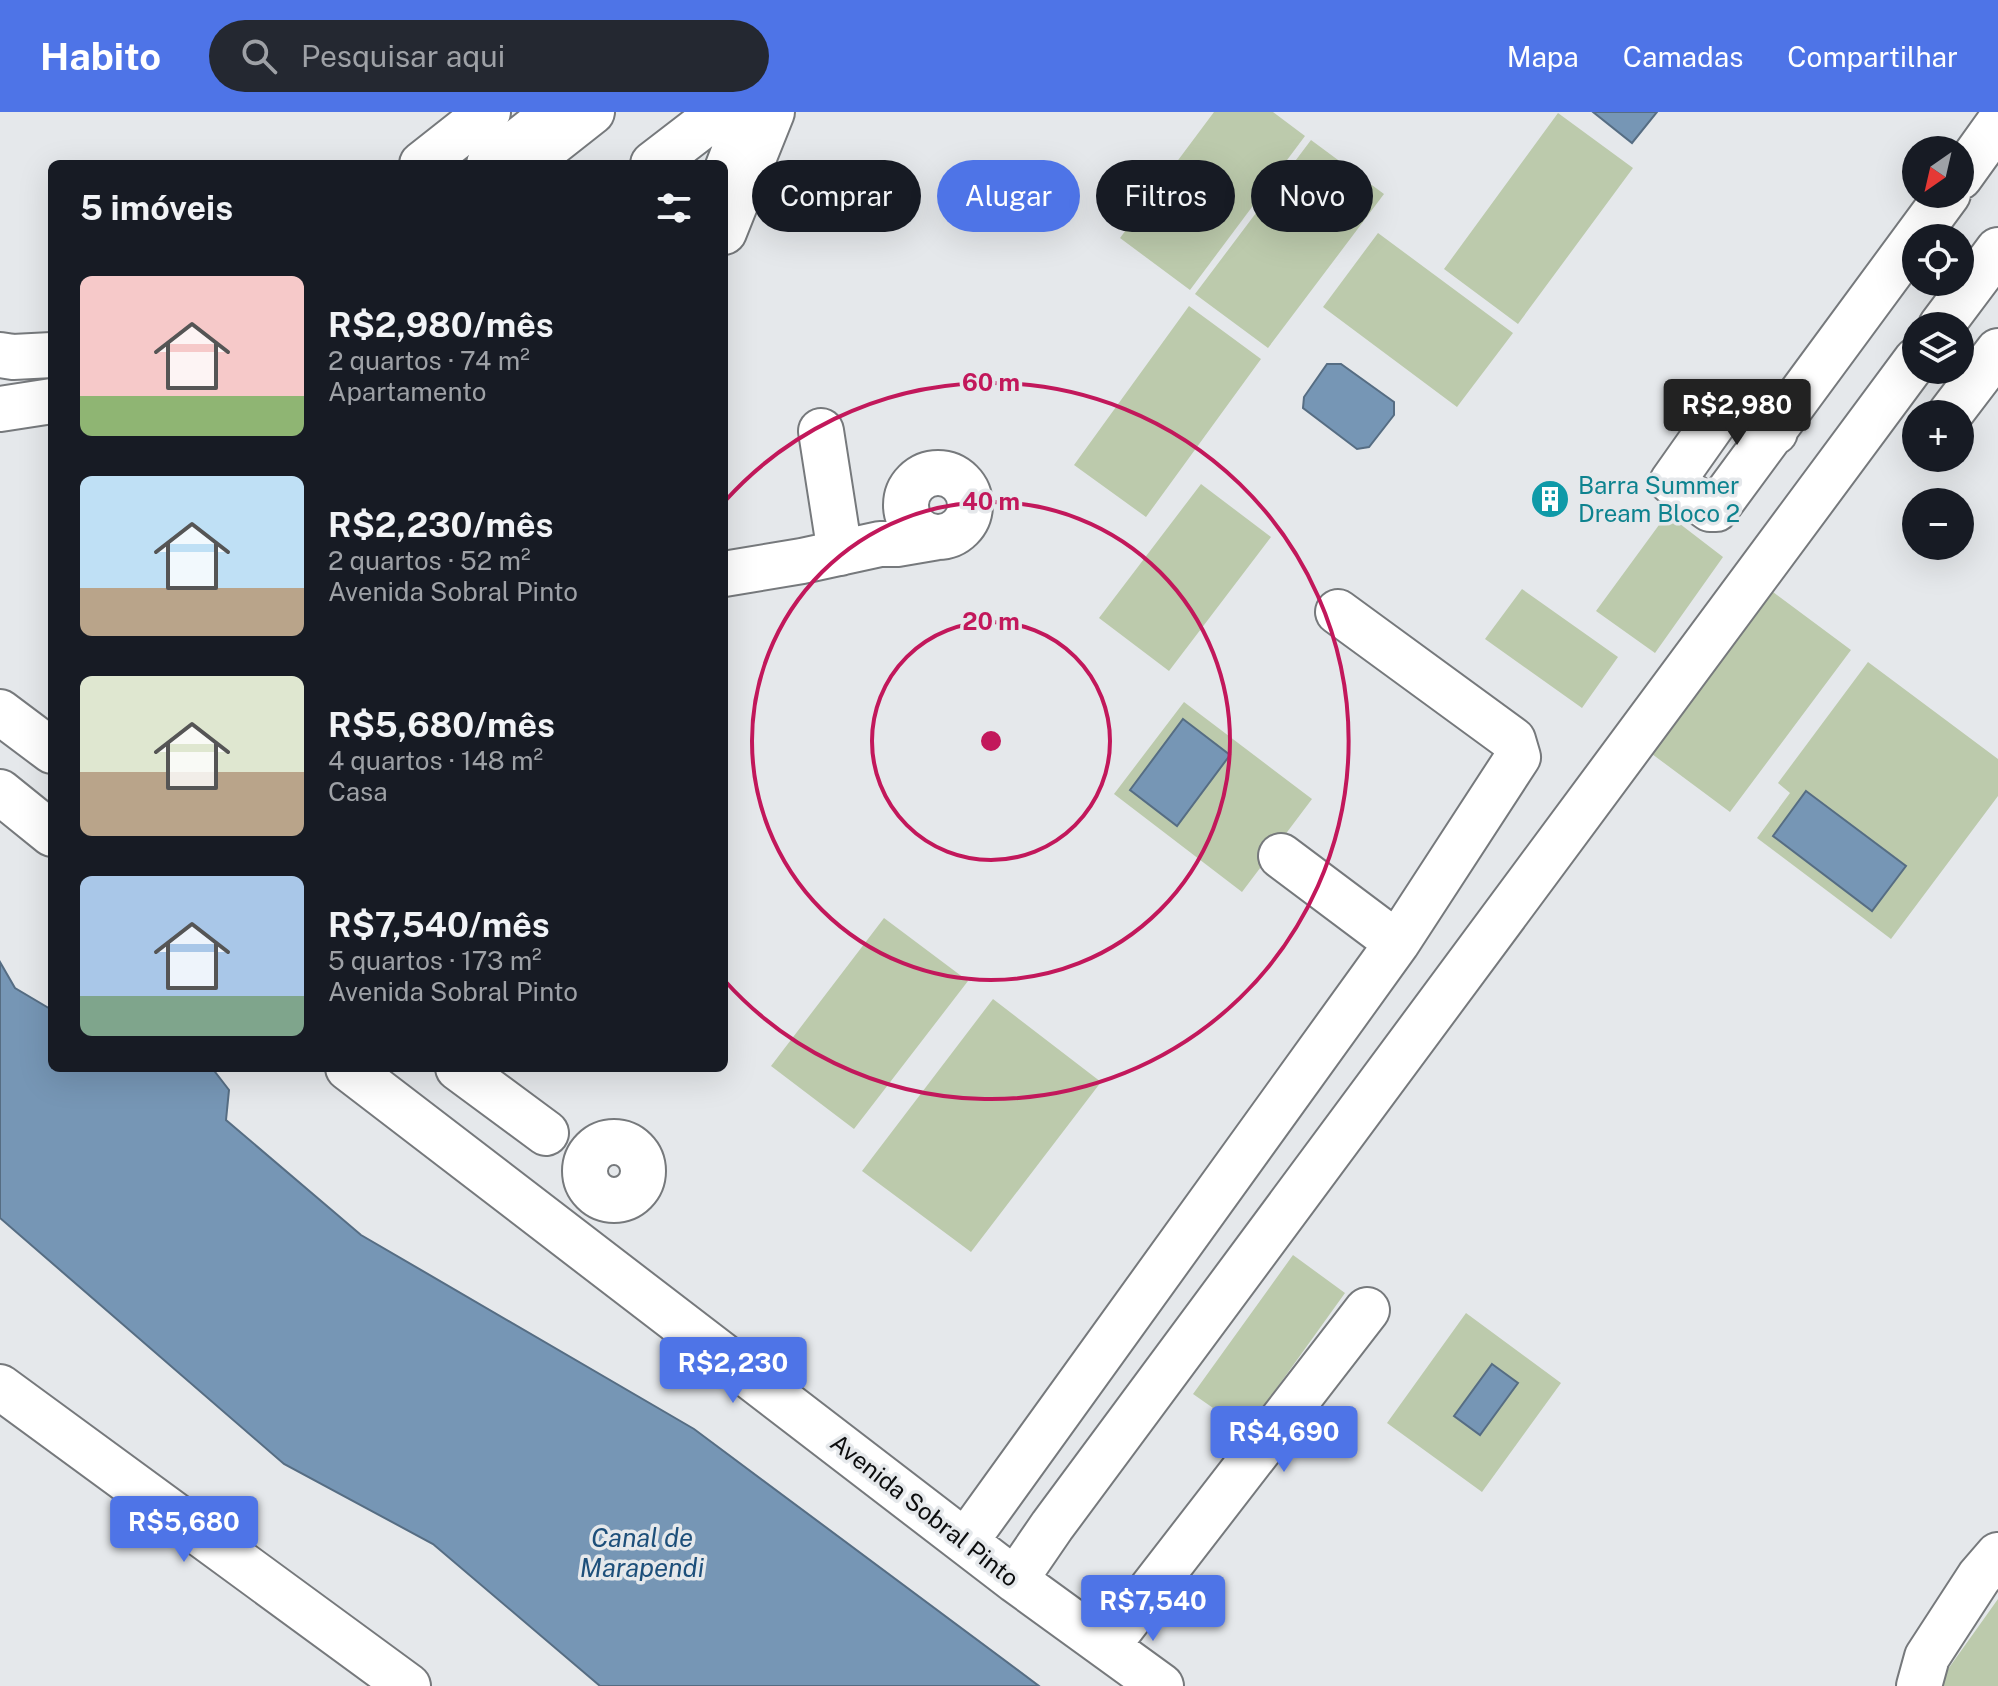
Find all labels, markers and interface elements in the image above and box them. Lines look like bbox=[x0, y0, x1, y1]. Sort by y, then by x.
search box bbox=[209, 20, 769, 92]
text: Habito bbox=[40, 34, 161, 79]
icon: search bbox=[237, 34, 281, 78]
text: Pesquisar aqui bbox=[301, 38, 505, 74]
text: Mapa bbox=[1507, 40, 1579, 73]
text: Camadas bbox=[1623, 40, 1743, 73]
text: Compartilhar bbox=[1787, 40, 1958, 73]
north arrow bbox=[1902, 136, 1974, 208]
map controls bbox=[1902, 136, 1974, 560]
chip: Comprar bbox=[752, 160, 921, 232]
chip: Alugar bbox=[937, 160, 1080, 232]
chip: Filtros bbox=[1096, 160, 1235, 232]
chip: Novo bbox=[1251, 160, 1373, 232]
icon: filters bbox=[652, 186, 696, 230]
text: 5 imóveis bbox=[80, 188, 233, 228]
button: locate bbox=[1902, 224, 1974, 296]
text: R$2,980/mês bbox=[328, 305, 554, 345]
icon: home bbox=[144, 308, 240, 404]
button: layers bbox=[1902, 312, 1974, 384]
text: 2 quartos · 74 m² bbox=[328, 345, 530, 376]
text: 60 m bbox=[962, 368, 1020, 396]
text: Apartamento bbox=[328, 376, 486, 407]
pin: R$2,980 bbox=[1663, 379, 1811, 447]
text: R$2,980 bbox=[1682, 389, 1792, 420]
button: + bbox=[1902, 400, 1974, 472]
place label: Barra Summer Dream Bloco 2 bbox=[1578, 471, 1740, 527]
building icon: Barra Summer Dream Bloco 2 bbox=[1529, 478, 1571, 520]
text: 40 m bbox=[962, 487, 1020, 515]
button: − bbox=[1902, 488, 1974, 560]
text: R$2,230/mês bbox=[328, 505, 553, 545]
icon: home bbox=[144, 508, 240, 604]
text: 2 quartos · 52 m² bbox=[328, 545, 531, 576]
text: Avenida Sobral Pinto bbox=[328, 576, 578, 607]
text: 20 m bbox=[962, 607, 1020, 635]
text: R$5,680/mês bbox=[328, 705, 555, 745]
icon: home bbox=[144, 708, 240, 804]
centre of rings bbox=[977, 727, 1005, 755]
text: 4 quartos · 148 m² bbox=[328, 745, 543, 776]
text: Casa bbox=[328, 776, 388, 807]
text: R$7,540/mês bbox=[328, 905, 550, 945]
icon: home bbox=[144, 908, 240, 1004]
text: 5 quartos · 173 m² bbox=[328, 945, 542, 976]
text: Avenida Sobral Pinto bbox=[328, 976, 578, 1007]
pin: R$2,230 bbox=[659, 1337, 807, 1405]
text: R$2,230 bbox=[678, 1347, 788, 1378]
pin: R$4,690 bbox=[1210, 1406, 1358, 1474]
text: R$4,690 bbox=[1229, 1416, 1339, 1447]
street label: Avenida Sobral Pinto bbox=[825, 1428, 1025, 1592]
pin: R$5,680 bbox=[110, 1496, 258, 1564]
text: R$5,680 bbox=[128, 1506, 240, 1537]
water label: Canal de Marapendi bbox=[580, 1522, 705, 1583]
pin: R$7,540 bbox=[1079, 1575, 1227, 1643]
text: R$7,540 bbox=[1099, 1585, 1207, 1616]

